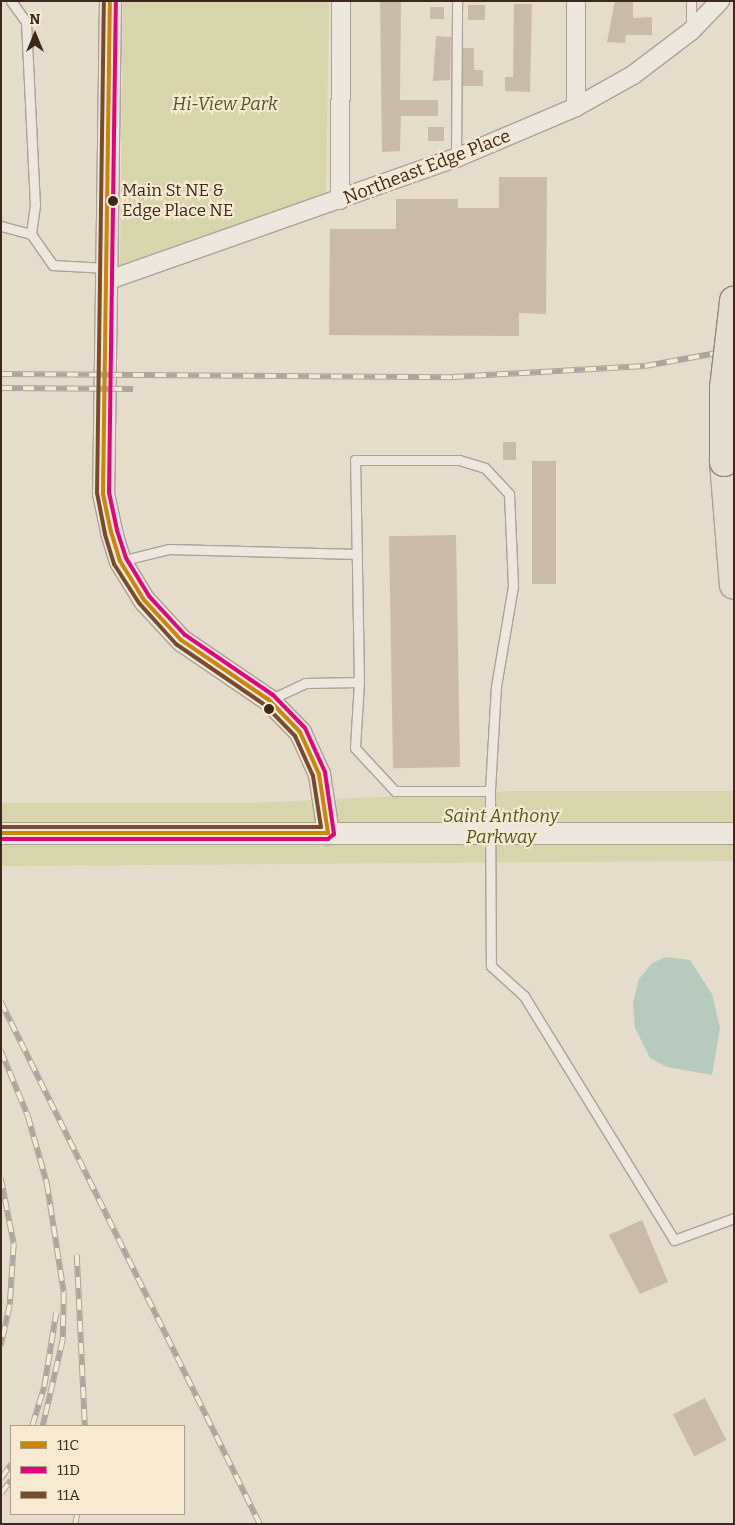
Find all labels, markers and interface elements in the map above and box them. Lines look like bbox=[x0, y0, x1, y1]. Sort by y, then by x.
north arrow bbox=[10, 10, 60, 60]
text: N bbox=[30, 11, 40, 28]
park label: Hi-View Park bbox=[172, 93, 278, 115]
street label: Northeast Edge Place bbox=[340, 125, 514, 209]
place label: Main St NE & Edge Place NE bbox=[122, 181, 233, 221]
marker: Main St NE & Edge Place NE bbox=[108, 196, 118, 206]
unlabelled marker bbox=[264, 704, 274, 714]
park label: Saint Anthony Parkway bbox=[443, 806, 559, 849]
legend bbox=[10, 1425, 185, 1515]
text: 11C bbox=[57, 1436, 79, 1454]
text: 11D bbox=[57, 1461, 80, 1479]
text: 11A bbox=[57, 1486, 80, 1504]

